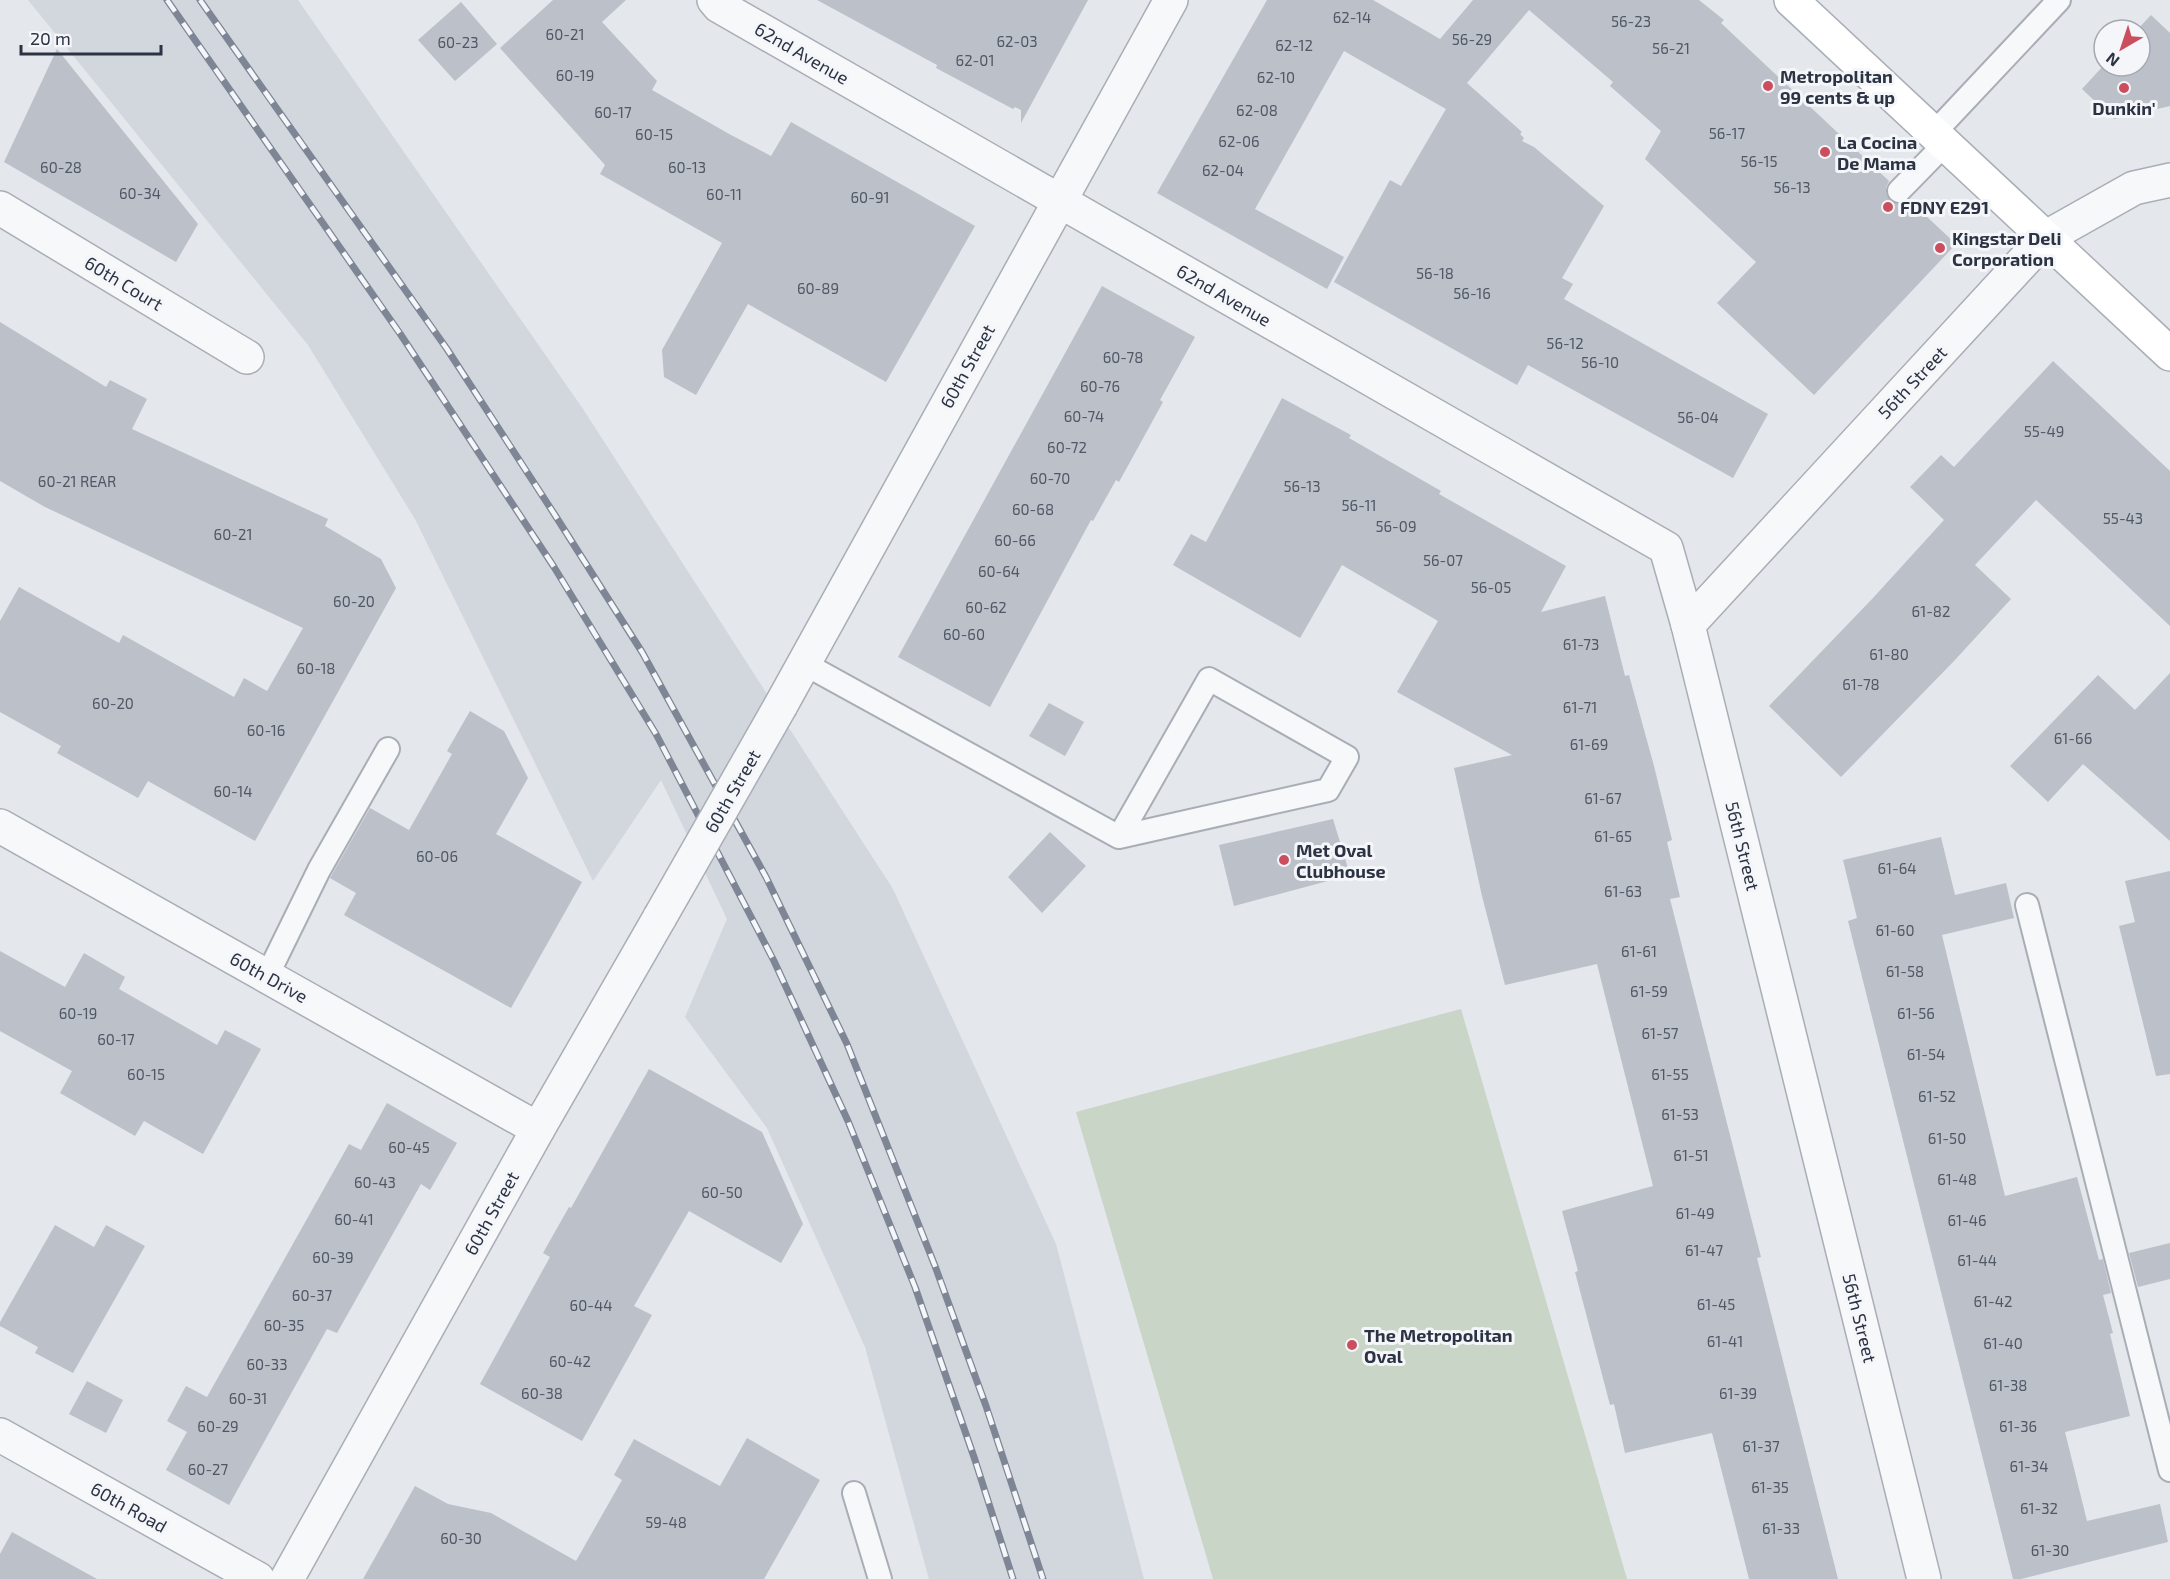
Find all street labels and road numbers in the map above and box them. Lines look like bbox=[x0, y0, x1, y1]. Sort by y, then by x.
street label: 62nd Avenue bbox=[751, 17, 853, 89]
street label: 60th Court bbox=[81, 251, 167, 315]
street label: 62nd Avenue bbox=[1173, 259, 1275, 331]
street label: 60th Street bbox=[935, 320, 999, 412]
street label: 56th Street bbox=[1873, 341, 1951, 423]
street label: 60th Street bbox=[699, 745, 765, 837]
street label: 56th Street bbox=[1721, 799, 1765, 893]
street label: 60th Drive bbox=[226, 947, 312, 1007]
street label: 60th Street bbox=[459, 1167, 523, 1259]
street label: 56th Street bbox=[1838, 1271, 1882, 1365]
street label: 60th Road bbox=[87, 1477, 171, 1537]

